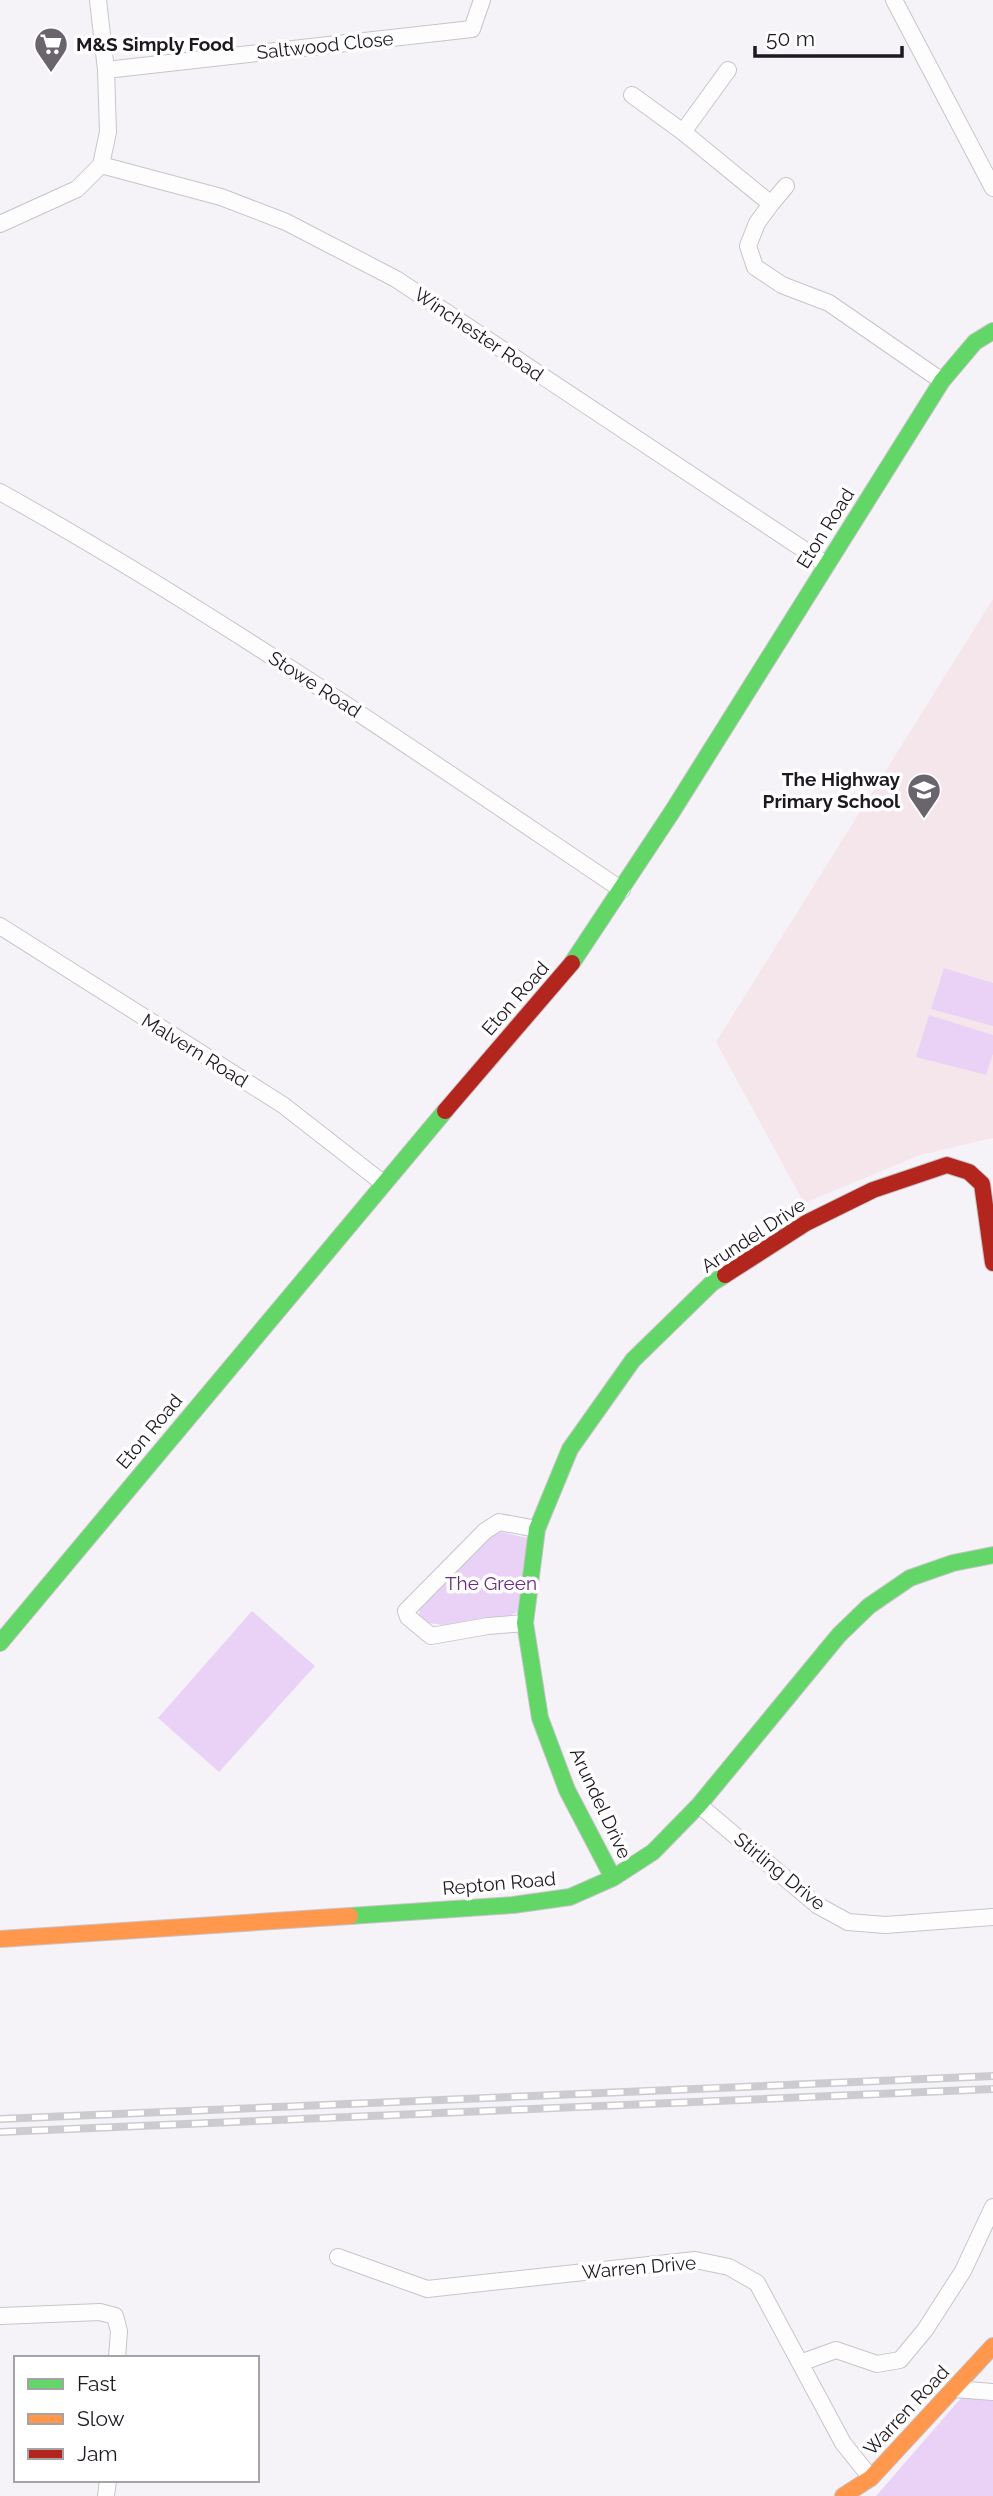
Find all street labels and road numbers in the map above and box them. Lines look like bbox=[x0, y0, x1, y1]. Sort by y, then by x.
street label: Saltwood Close bbox=[255, 27, 395, 63]
street label: Winchester Road bbox=[410, 283, 548, 385]
street label: Eton Road bbox=[792, 484, 858, 572]
street label: Stowe Road bbox=[265, 646, 365, 722]
street label: Eton Road bbox=[477, 957, 553, 1039]
street label: Malvern Road bbox=[138, 1009, 252, 1091]
street label: Arundel Drive bbox=[697, 1193, 809, 1277]
street label: Eton Road bbox=[112, 1389, 186, 1473]
street label: Arundel Drive bbox=[566, 1744, 636, 1862]
street label: Stirling Drive bbox=[730, 1828, 830, 1914]
street label: Repton Road bbox=[441, 1867, 557, 1899]
street label: Warren Drive bbox=[581, 2251, 697, 2283]
street label: Warren Road bbox=[859, 2360, 953, 2460]

